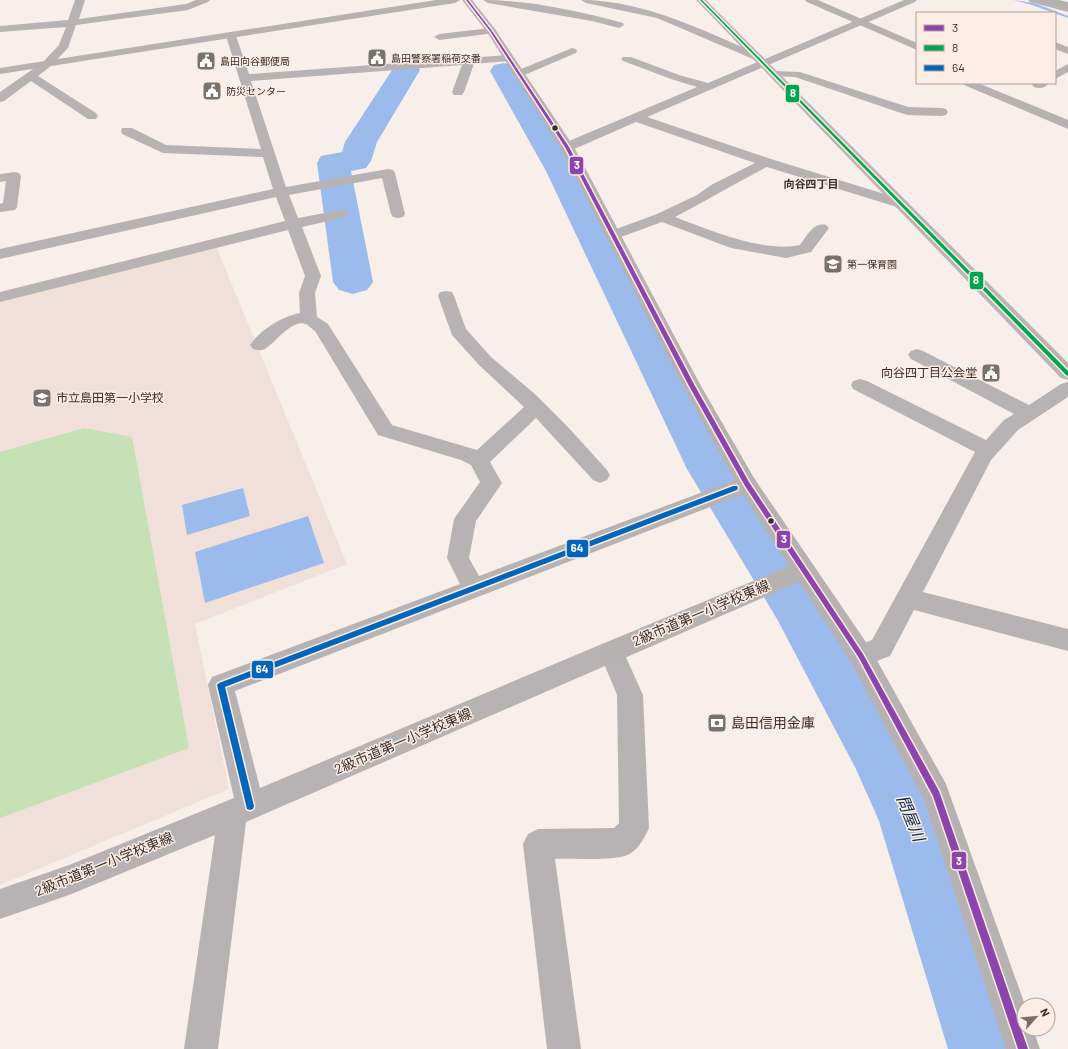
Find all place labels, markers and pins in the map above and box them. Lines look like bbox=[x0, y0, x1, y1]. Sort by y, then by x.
public building icon: 島田警察署稲荷交番 bbox=[366, 47, 388, 69]
public building icon: 島田向谷郵便局 bbox=[195, 50, 217, 72]
place label: 島田警察署稲荷交番 bbox=[391, 52, 481, 64]
place label: 島田向谷郵便局 bbox=[220, 55, 290, 67]
public building icon: 防災センター bbox=[201, 80, 223, 102]
place label: 防災センター bbox=[226, 85, 286, 97]
unlabelled marker bbox=[550, 123, 560, 133]
school or university icon: 第一保育園 bbox=[822, 253, 844, 275]
place label: 第一保育園 bbox=[847, 258, 897, 270]
public building icon: 向谷四丁目公会堂 bbox=[980, 362, 1002, 384]
place label: 向谷四丁目公会堂 bbox=[881, 365, 977, 379]
school or university icon: 市立島田第一小学校 bbox=[31, 387, 53, 409]
place label: 市立島田第一小学校 bbox=[56, 390, 164, 404]
unlabelled marker bbox=[766, 516, 776, 526]
bank icon: 島田信用金庫 bbox=[706, 712, 728, 734]
place label: 島田信用金庫 bbox=[731, 714, 815, 731]

